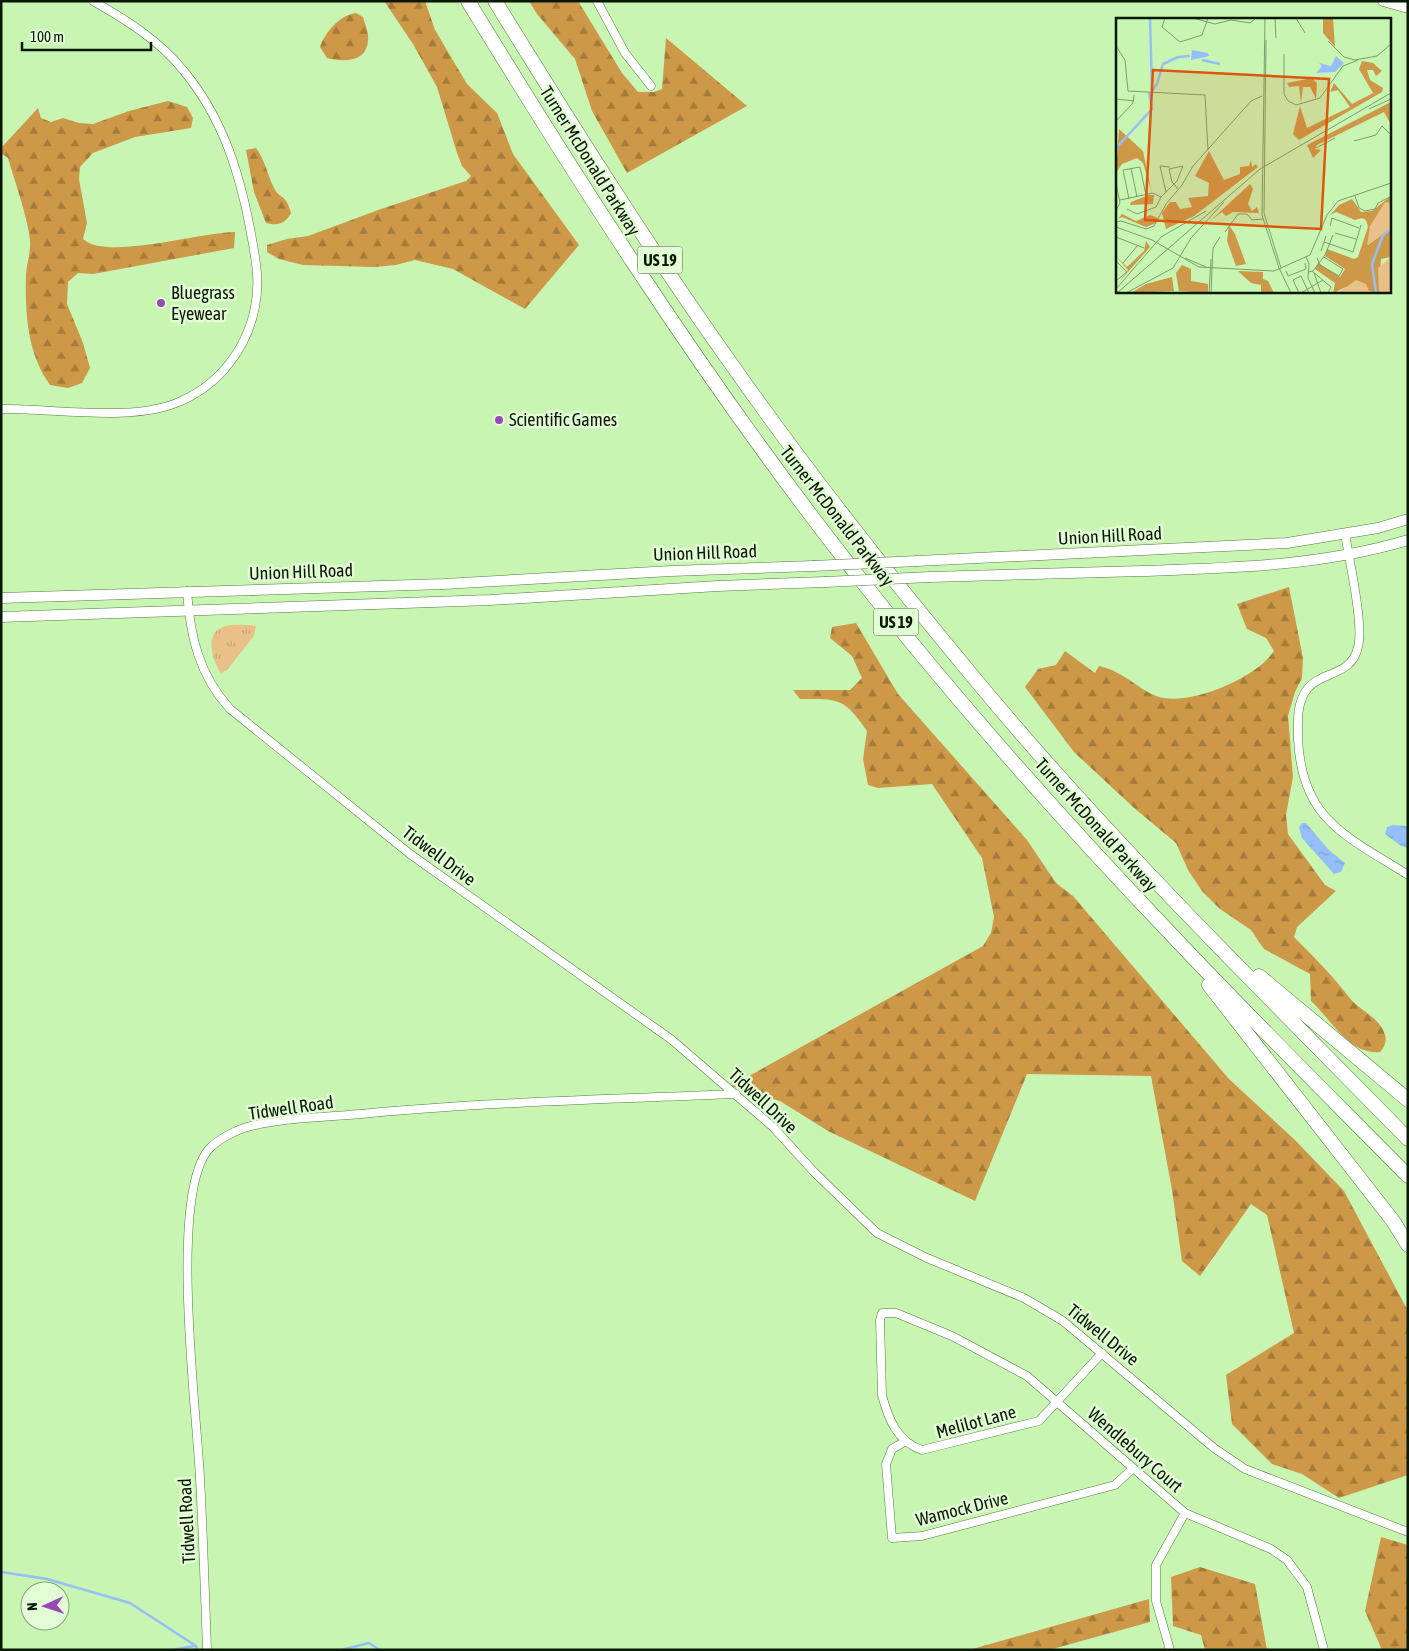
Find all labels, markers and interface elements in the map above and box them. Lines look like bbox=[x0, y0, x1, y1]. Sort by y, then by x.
inset map bbox=[1116, 18, 1392, 292]
scale bar bbox=[22, 20, 151, 52]
text: 100 m bbox=[30, 28, 64, 45]
street label: Turner McDonald Parkway bbox=[536, 82, 645, 239]
road number: US 19 bbox=[638, 246, 682, 274]
place label: Bluegrass Eyewear bbox=[171, 282, 235, 324]
marker: Bluegrass Eyewear bbox=[155, 297, 167, 309]
place label: Scientific Games bbox=[509, 409, 617, 430]
marker: Scientific Games bbox=[493, 414, 505, 426]
street label: Turner McDonald Parkway bbox=[776, 441, 899, 590]
street label: Union Hill Road bbox=[1057, 522, 1163, 549]
street label: Union Hill Road bbox=[653, 540, 757, 565]
street label: Union Hill Road bbox=[249, 559, 353, 584]
road number: US 19 bbox=[874, 608, 918, 636]
street label: Turner McDonald Parkway bbox=[1031, 754, 1162, 896]
street label: Tidwell Drive bbox=[399, 821, 480, 890]
street label: Tidwell Drive bbox=[725, 1064, 802, 1138]
street label: Tidwell Road bbox=[247, 1091, 335, 1124]
street label: Tidwell Drive bbox=[1063, 1299, 1143, 1370]
street label: Melilot Lane bbox=[934, 1401, 1018, 1442]
street label: Wendlebury Court bbox=[1084, 1403, 1187, 1496]
street label: Tidwell Road bbox=[174, 1478, 199, 1564]
street label: Wamock Drive bbox=[914, 1487, 1010, 1530]
north arrow bbox=[20, 1581, 70, 1631]
text: N bbox=[24, 1602, 40, 1611]

